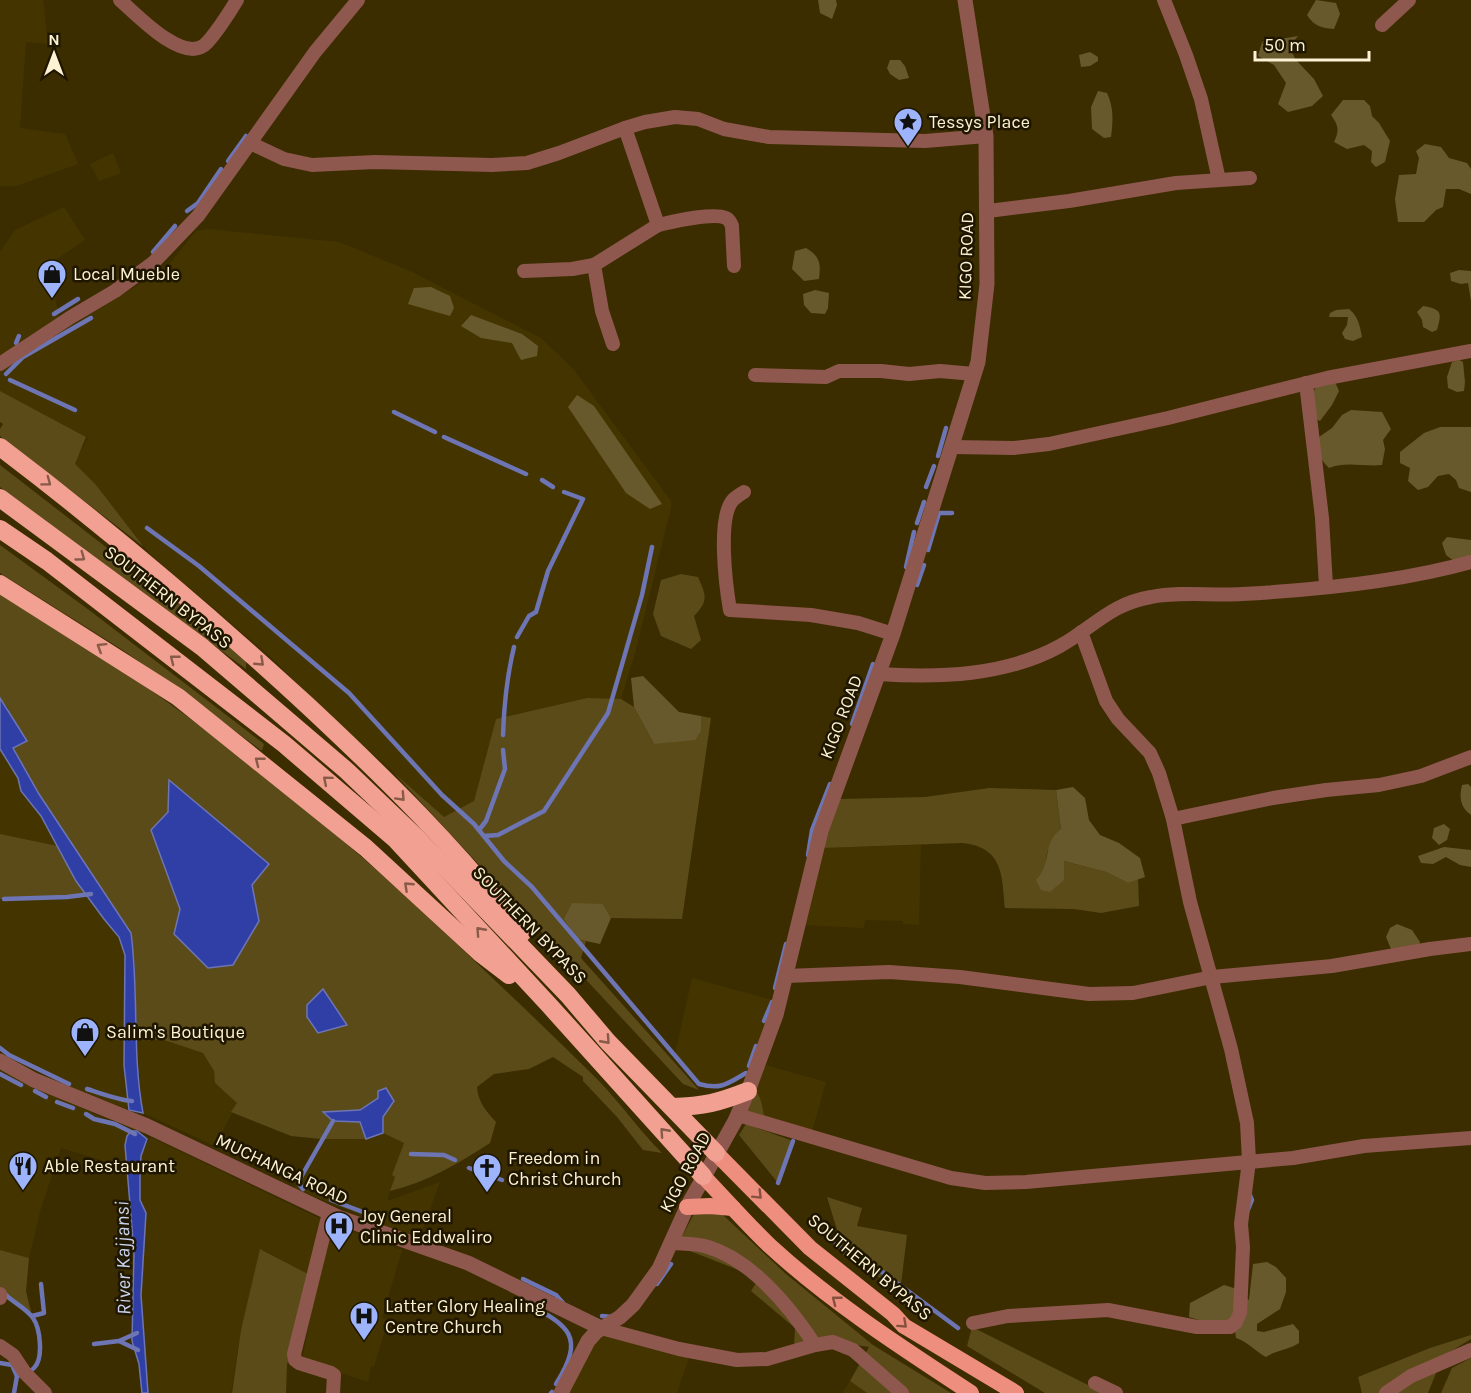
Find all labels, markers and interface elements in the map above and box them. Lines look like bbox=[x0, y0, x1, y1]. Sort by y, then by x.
north arrow bbox=[24, 24, 84, 84]
scale bar bbox=[1255, 24, 1369, 62]
text: N bbox=[48, 30, 60, 49]
text: 50 m bbox=[1264, 34, 1306, 56]
place icon: Tessys Place bbox=[892, 106, 924, 148]
place label: Tessys Place bbox=[929, 111, 1030, 133]
street label: KIGO ROAD bbox=[953, 211, 979, 301]
shop icon: Local Mueble bbox=[36, 258, 68, 300]
place label: Local Mueble bbox=[73, 263, 180, 285]
one-way arrow bbox=[40, 475, 51, 486]
street label: SOUTHERN BYPASS bbox=[100, 540, 236, 654]
one-way arrow bbox=[75, 549, 86, 560]
one-way arrow bbox=[97, 643, 107, 655]
one-way arrow bbox=[170, 655, 181, 666]
one-way arrow bbox=[253, 655, 264, 666]
street label: KIGO ROAD bbox=[815, 672, 867, 762]
one-way arrow bbox=[255, 757, 266, 768]
one-way arrow bbox=[323, 776, 334, 787]
one-way arrow bbox=[394, 789, 405, 800]
street label: SOUTHERN BYPASS bbox=[468, 861, 592, 989]
one-way arrow bbox=[404, 882, 415, 893]
one-way arrow bbox=[477, 927, 488, 938]
shop icon: Salim's Boutique bbox=[69, 1016, 101, 1058]
place label: Salim's Boutique bbox=[106, 1021, 245, 1043]
one-way arrow bbox=[599, 1033, 610, 1043]
street label: KIGO ROAD bbox=[655, 1128, 715, 1216]
street label: MUCHANGA ROAD bbox=[212, 1129, 352, 1209]
one-way arrow bbox=[660, 1129, 671, 1139]
place label: Freedom in Christ Church bbox=[508, 1147, 622, 1190]
restaurant icon: Able Restaurant bbox=[7, 1150, 39, 1192]
church icon: Freedom in Christ Church bbox=[471, 1152, 503, 1194]
place label: Able Restaurant bbox=[44, 1155, 175, 1177]
one-way arrow bbox=[750, 1187, 761, 1198]
water label: River Kajjansi bbox=[111, 1201, 135, 1315]
place label: Joy General Clinic Eddwaliro bbox=[360, 1205, 492, 1248]
street label: SOUTHERN BYPASS bbox=[803, 1209, 937, 1325]
hospital icon: Joy General Clinic Eddwaliro bbox=[323, 1210, 355, 1252]
place label: Latter Glory Healing Centre Church bbox=[385, 1295, 545, 1338]
one-way arrow bbox=[832, 1296, 843, 1307]
hospital icon: Latter Glory Healing Centre Church bbox=[348, 1300, 380, 1342]
one-way arrow bbox=[897, 1317, 907, 1328]

